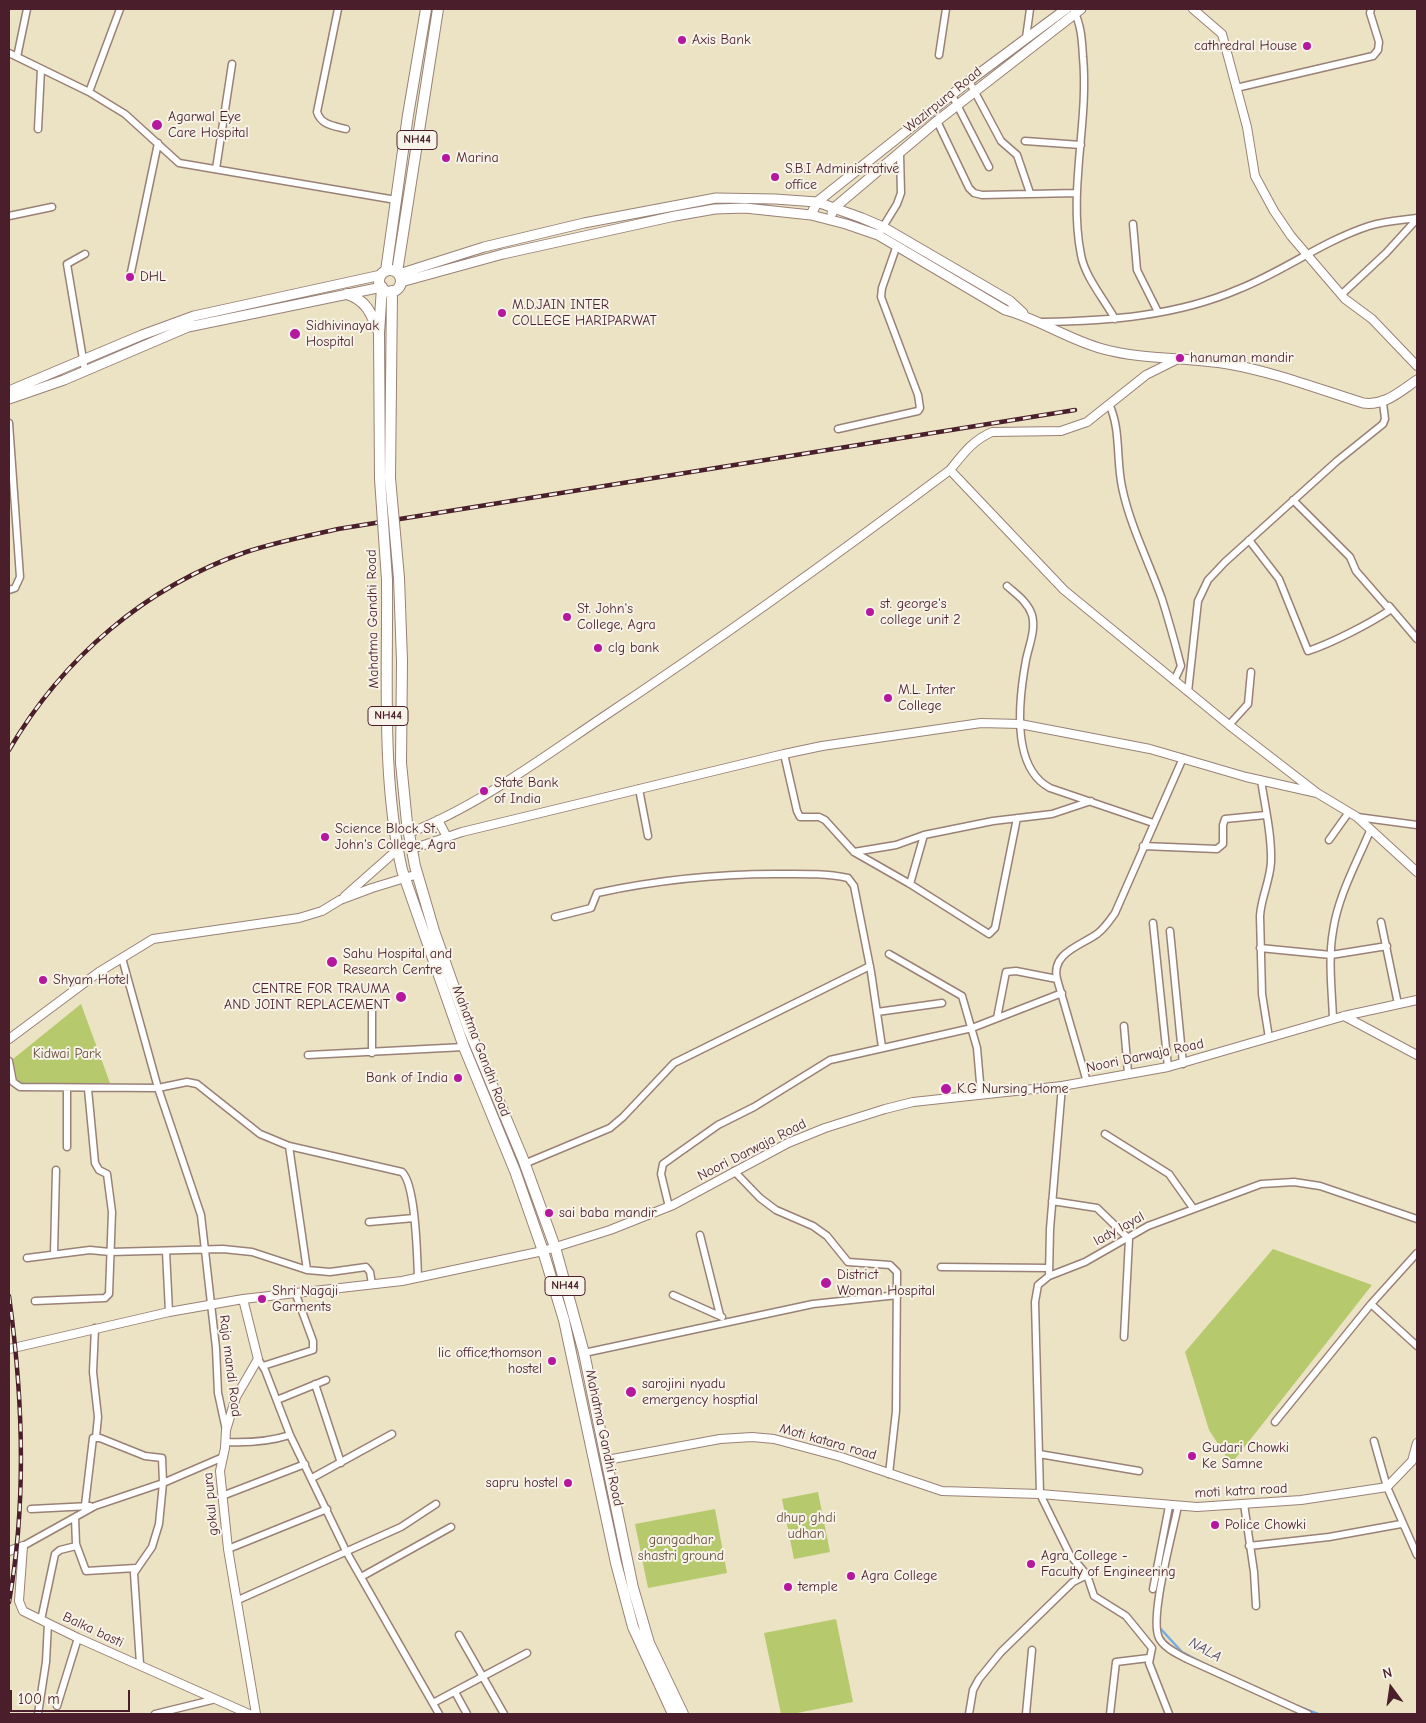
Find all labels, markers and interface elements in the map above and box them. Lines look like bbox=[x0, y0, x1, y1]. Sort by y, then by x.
place label: Axis Bank bbox=[692, 32, 751, 48]
marker: Axis Bank bbox=[676, 34, 688, 46]
place label: cathredral House bbox=[1194, 38, 1297, 54]
marker: cathredral House bbox=[1301, 40, 1313, 52]
street label: Wazirpura Road bbox=[901, 64, 985, 136]
place label: Agarwal Eye Care Hospital bbox=[168, 109, 249, 142]
marker: Agarwal Eye Care Hospital bbox=[150, 118, 164, 132]
road number: NH44 bbox=[397, 130, 437, 150]
place label: Marina bbox=[456, 150, 499, 166]
marker: Marina bbox=[440, 152, 452, 164]
place label: S.B.I Administrative office bbox=[785, 161, 899, 193]
marker: S.B.I Administrative office bbox=[769, 171, 781, 183]
place label: DHL bbox=[140, 269, 166, 285]
marker: DHL bbox=[124, 271, 136, 283]
place label: M.D.JAIN INTER COLLEGE HARIPARWAT bbox=[512, 297, 657, 330]
marker: M.D.JAIN INTER COLLEGE HARIPARWAT bbox=[496, 307, 508, 319]
place label: Sidhivinayak Hospital bbox=[306, 318, 379, 351]
marker: Sidhivinayak Hospital bbox=[288, 327, 302, 341]
place label: hanuman mandir bbox=[1190, 350, 1294, 366]
marker: hanuman mandir bbox=[1174, 352, 1186, 364]
street label: Mahatma Gandhi Road bbox=[363, 549, 383, 689]
place label: st. george's college unit 2 bbox=[880, 596, 960, 628]
place label: St. John's College, Agra bbox=[577, 601, 656, 634]
marker: st. george's college unit 2 bbox=[864, 606, 876, 618]
marker: St. John's College, Agra bbox=[561, 611, 573, 623]
place label: clg bank bbox=[608, 640, 659, 656]
marker: clg bank bbox=[592, 642, 604, 654]
place label: M.L. Inter College bbox=[898, 682, 955, 714]
marker: M.L. Inter College bbox=[882, 692, 894, 704]
road number: NH44 bbox=[368, 706, 408, 726]
place label: State Bank of India bbox=[494, 775, 558, 808]
marker: State Bank of India bbox=[478, 785, 490, 797]
place label: Science Block St. John's College, Agra bbox=[335, 821, 456, 854]
marker: Science Block St. John's College, Agra bbox=[319, 831, 331, 843]
place label: Sahu Hospital and Research Centre bbox=[343, 946, 452, 979]
marker: Sahu Hospital and Research Centre bbox=[325, 955, 339, 969]
place label: Shyam Hotel bbox=[53, 972, 129, 988]
marker: Shyam Hotel bbox=[37, 974, 49, 986]
place label: CENTRE FOR TRAUMA AND JOINT REPLACEMENT bbox=[224, 981, 390, 1014]
street label: Mahatma Gandhi Road bbox=[448, 983, 514, 1119]
marker: CENTRE FOR TRAUMA AND JOINT REPLACEMENT bbox=[394, 990, 408, 1004]
street label: Noori Darwaja Road bbox=[1085, 1035, 1205, 1077]
park label: Kidwai Park bbox=[33, 1046, 101, 1062]
place label: Bank of India bbox=[366, 1070, 448, 1086]
marker: Bank of India bbox=[452, 1072, 464, 1084]
place label: K.G Nursing Home bbox=[957, 1081, 1069, 1097]
marker: K.G Nursing Home bbox=[939, 1082, 953, 1096]
street label: Noori Darwaja Road bbox=[695, 1115, 809, 1185]
place label: sai baba mandir bbox=[559, 1205, 657, 1221]
marker: sai baba mandir bbox=[543, 1207, 555, 1219]
street label: lady layal bbox=[1091, 1208, 1147, 1250]
place label: District Woman Hospital bbox=[837, 1267, 935, 1300]
road number: NH44 bbox=[545, 1276, 585, 1295]
marker: District Woman Hospital bbox=[819, 1276, 833, 1290]
place label: Shri Nagaji Garments bbox=[272, 1283, 338, 1315]
marker: Shri Nagaji Garments bbox=[256, 1293, 268, 1305]
street label: Raja mandi Road bbox=[215, 1314, 245, 1418]
place label: lic office;thomson hostel bbox=[438, 1345, 542, 1378]
marker: lic office;thomson hostel bbox=[546, 1355, 558, 1367]
street label: Mahatma Gandhi Road bbox=[581, 1368, 627, 1508]
place label: sarojini nyadu emergency hosptial bbox=[642, 1376, 758, 1408]
marker: sarojini nyadu emergency hosptial bbox=[624, 1385, 638, 1399]
street label: Moti katara road bbox=[778, 1420, 878, 1464]
place label: Gudari Chowki Ke Samne bbox=[1202, 1440, 1289, 1472]
marker: Gudari Chowki Ke Samne bbox=[1186, 1450, 1198, 1462]
street label: gokul pura bbox=[200, 1472, 222, 1536]
place label: sapru hostel bbox=[486, 1475, 558, 1491]
marker: sapru hostel bbox=[562, 1477, 574, 1489]
street label: moti katra road bbox=[1194, 1480, 1288, 1502]
park label: dhup ghdi udhan bbox=[776, 1510, 836, 1542]
place label: Police Chowki bbox=[1225, 1517, 1306, 1533]
marker: Police Chowki bbox=[1209, 1519, 1221, 1531]
park label: gangadhar shastri ground bbox=[638, 1532, 724, 1564]
place label: Agra College - Faculty of Engineering bbox=[1041, 1548, 1176, 1580]
marker: Agra College - Faculty of Engineering bbox=[1025, 1558, 1037, 1570]
place label: Agra College bbox=[861, 1568, 937, 1584]
marker: Agra College bbox=[845, 1570, 857, 1582]
place label: temple bbox=[798, 1579, 838, 1595]
marker: temple bbox=[782, 1581, 794, 1593]
street label: Balka basti bbox=[60, 1609, 126, 1651]
water label: NALA bbox=[1185, 1634, 1225, 1666]
north arrow bbox=[1366, 1663, 1416, 1713]
text: N bbox=[1381, 1664, 1394, 1682]
scale bar bbox=[12, 1680, 132, 1712]
text: 100 m bbox=[18, 1690, 60, 1708]

